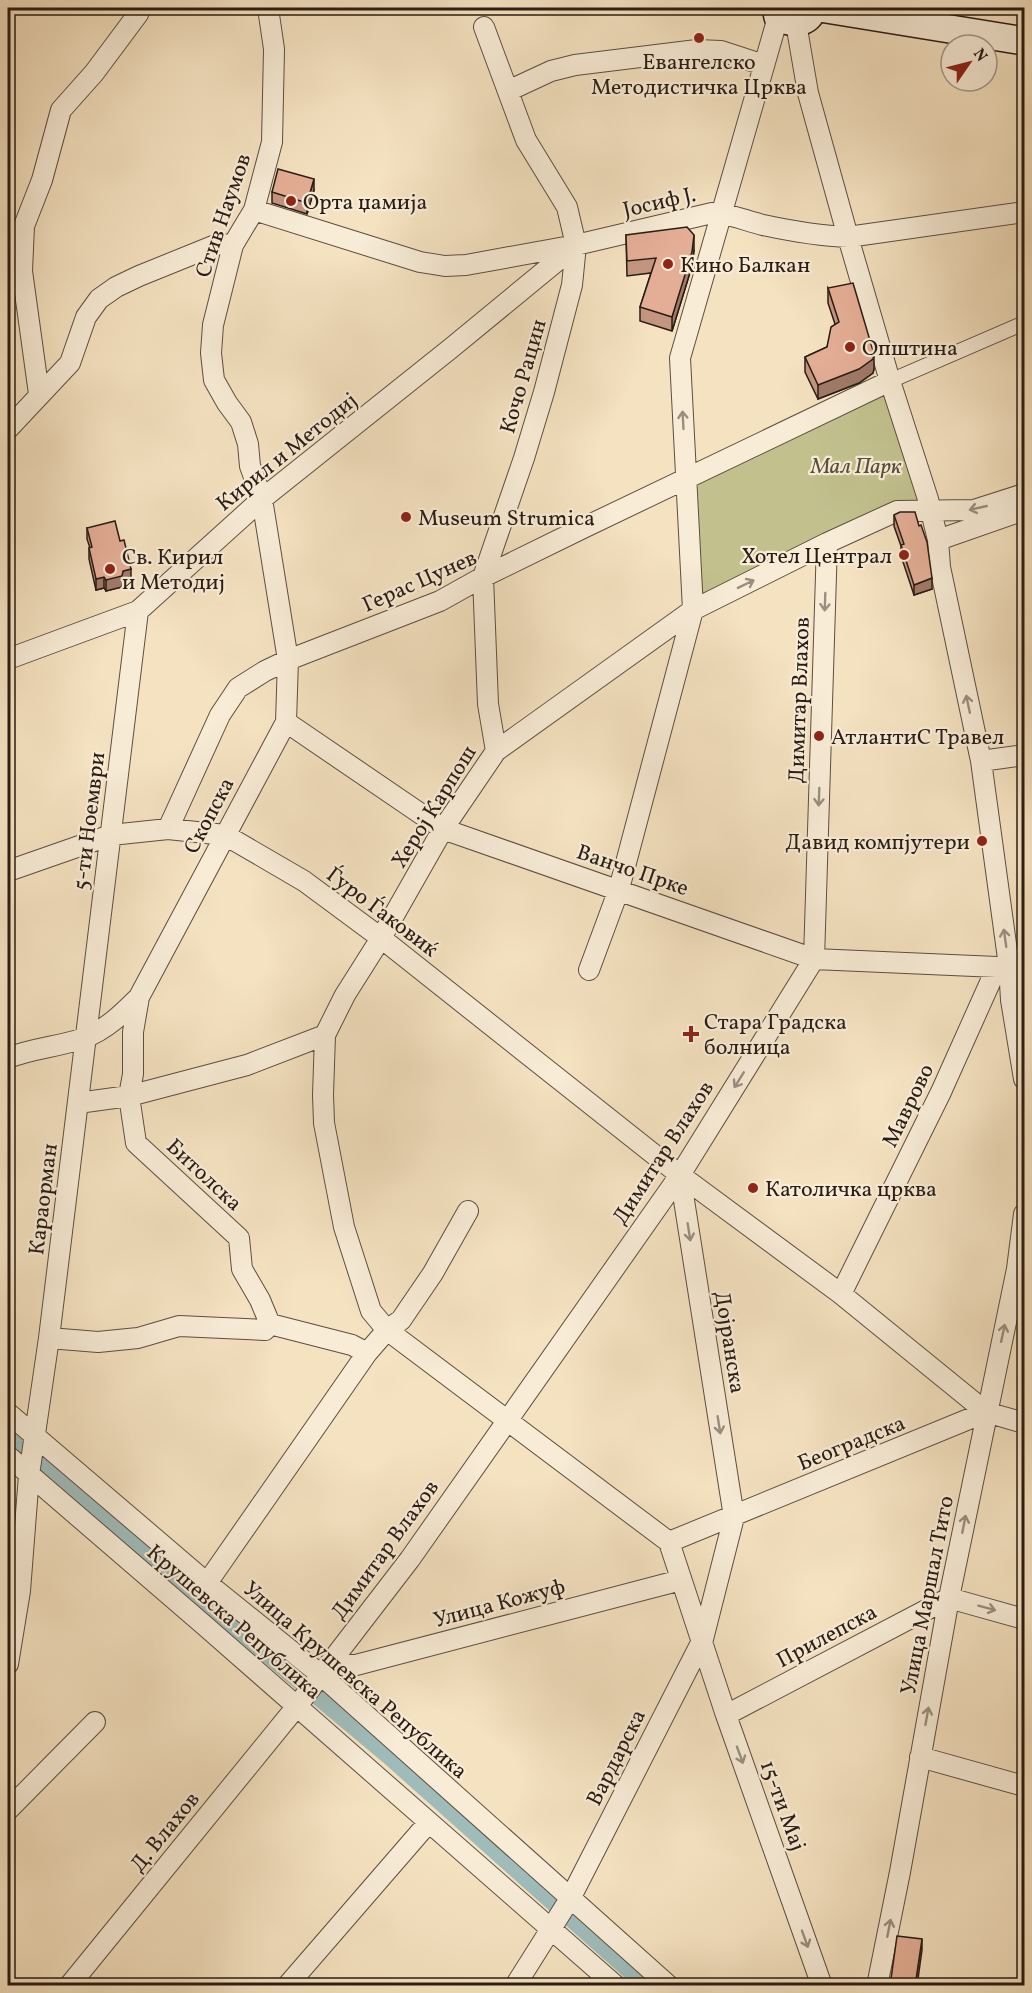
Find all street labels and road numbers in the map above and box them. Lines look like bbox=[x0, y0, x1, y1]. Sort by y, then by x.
street label: Стив Наумов bbox=[189, 150, 260, 282]
street label: Јосиф Ј. bbox=[620, 180, 699, 227]
street label: Кочо Рацин bbox=[493, 316, 556, 438]
street label: Кирил и Методиј bbox=[210, 386, 365, 520]
street label: Герас Цунев bbox=[358, 543, 482, 621]
street label: Димитар Влахов bbox=[782, 616, 819, 784]
street label: Херој Карпош bbox=[385, 740, 485, 875]
street label: 5-ти Ноември bbox=[67, 750, 114, 892]
street label: Скопска bbox=[177, 772, 243, 860]
street label: Ванчо Прке bbox=[572, 838, 692, 905]
street label: Ѓуро Ѓаковиќ bbox=[319, 861, 444, 966]
street label: Маврово bbox=[876, 1059, 943, 1153]
street label: Димитар Влахов bbox=[606, 1075, 722, 1232]
street label: Битолска bbox=[158, 1132, 248, 1219]
street label: Караорман bbox=[22, 1142, 67, 1257]
street label: Дојранска bbox=[705, 1289, 752, 1396]
street label: Београдска bbox=[793, 1409, 911, 1480]
street label: Димитар Влахов bbox=[325, 1474, 447, 1627]
street label: Улица Маршал Тито bbox=[894, 1493, 963, 1698]
street label: Крушевска Република bbox=[139, 1538, 328, 1708]
street label: Улица Кожуф bbox=[430, 1572, 569, 1637]
street label: Улица Крушевска Република bbox=[235, 1575, 473, 1787]
street label: Прилепска bbox=[771, 1598, 883, 1677]
street label: Вардарска bbox=[580, 1705, 655, 1812]
street label: 15-ти Мај bbox=[751, 1756, 812, 1855]
street label: Д. Влахов bbox=[124, 1786, 208, 1880]

